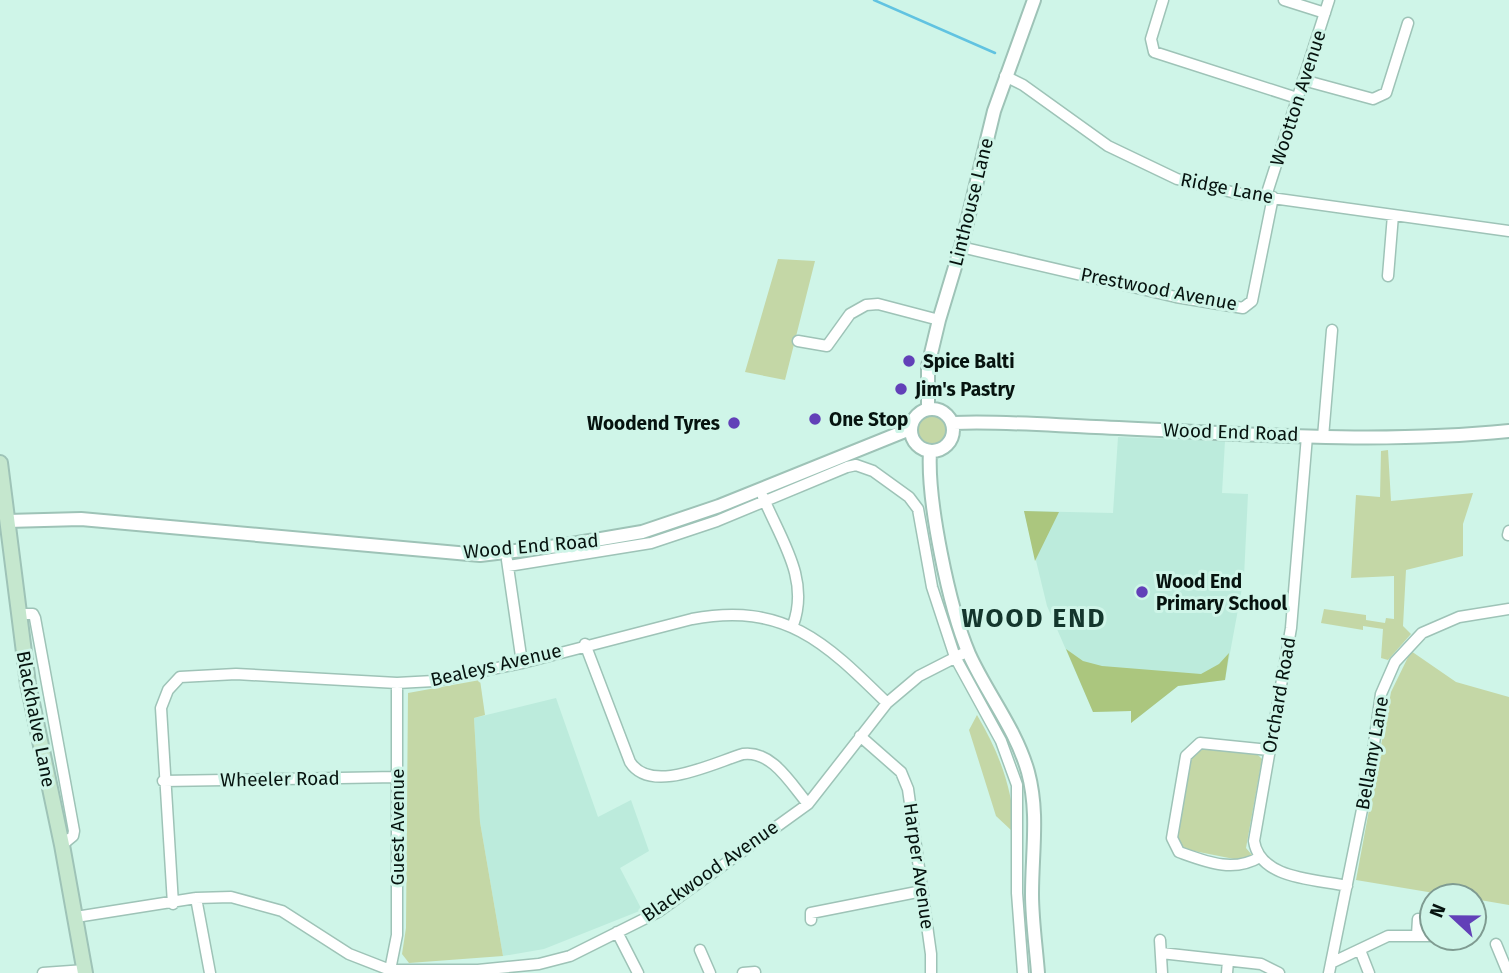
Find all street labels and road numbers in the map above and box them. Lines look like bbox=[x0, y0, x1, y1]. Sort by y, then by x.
street label: Wootton Avenue bbox=[1265, 27, 1331, 169]
street label: Linthouse Lane bbox=[944, 135, 998, 269]
street label: Ridge Lane bbox=[1179, 168, 1275, 208]
street label: Prestwood Avenue bbox=[1079, 263, 1239, 315]
street label: Wood End Road bbox=[1163, 418, 1299, 446]
street label: Wood End Road bbox=[463, 529, 599, 563]
street label: Orchard Road bbox=[1257, 635, 1301, 755]
street label: Bealeys Avenue bbox=[428, 639, 564, 691]
street label: Blackhalve Lane bbox=[11, 649, 61, 789]
street label: Bellamy Lane bbox=[1351, 694, 1393, 812]
street label: Wheeler Road bbox=[220, 766, 340, 792]
street label: Guest Avenue bbox=[386, 768, 409, 886]
street label: Harper Avenue bbox=[899, 801, 939, 931]
street label: Blackwood Avenue bbox=[637, 815, 783, 927]

